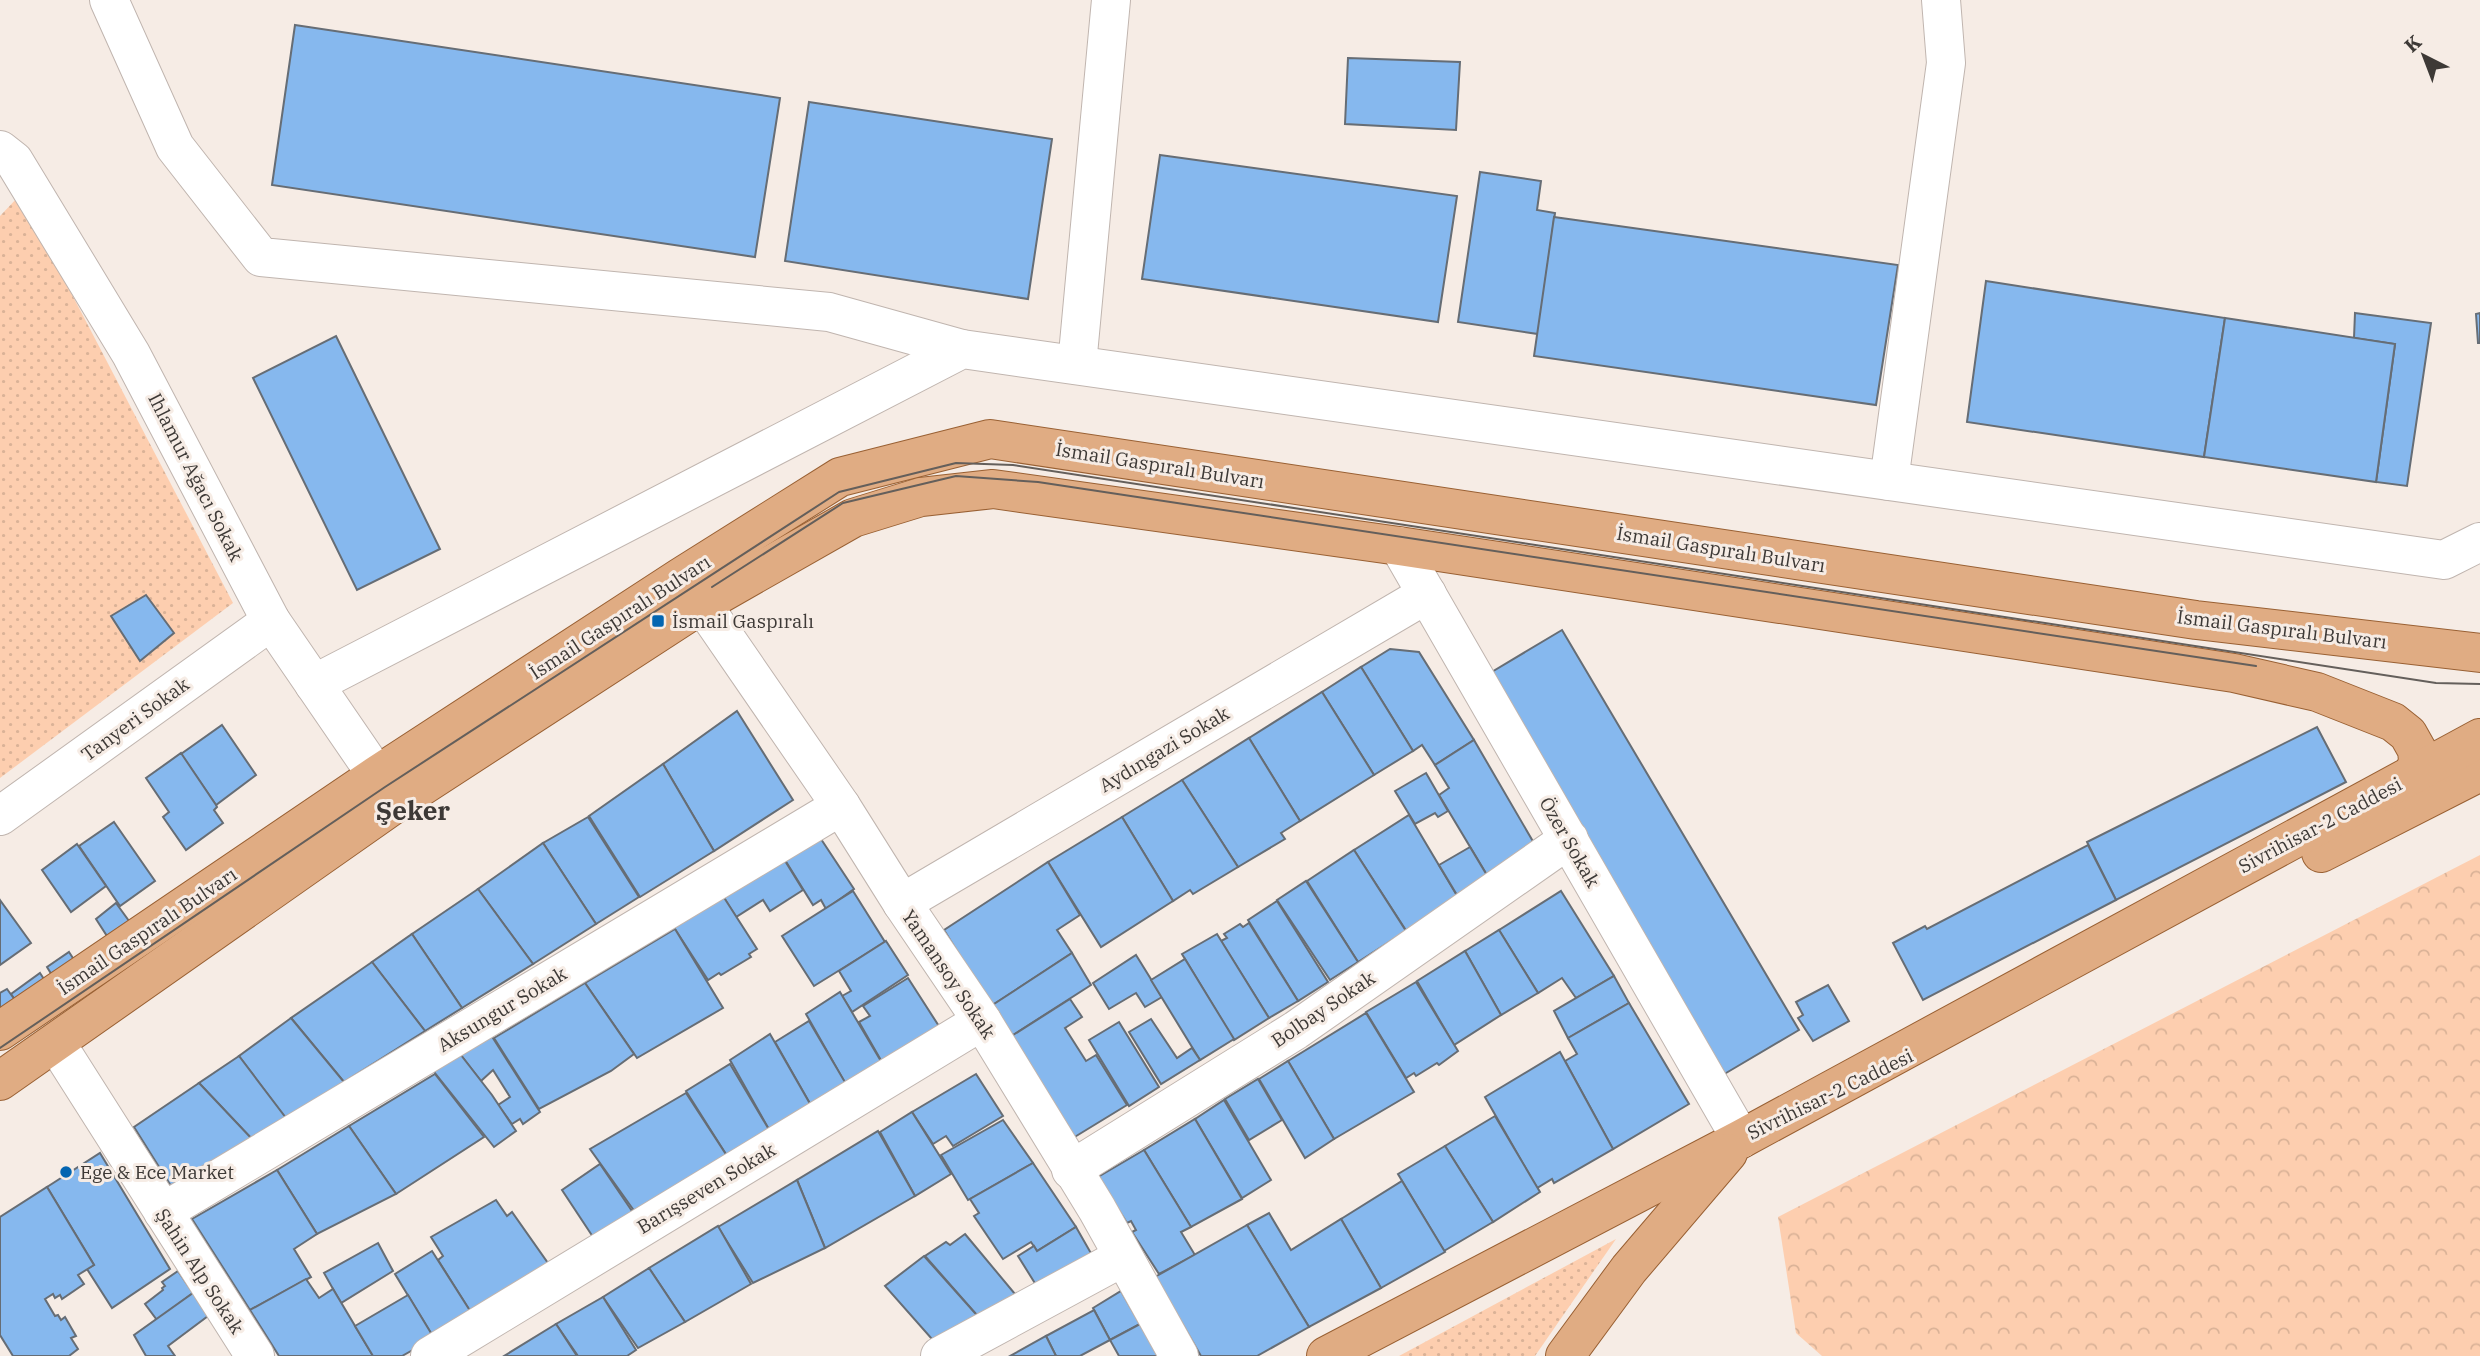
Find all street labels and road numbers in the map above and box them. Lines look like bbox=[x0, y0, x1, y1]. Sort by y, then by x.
street label: Ihlamur Ağacı Sokak bbox=[143, 389, 249, 565]
street label: İsmail Gaspıralı Bulvarı bbox=[1054, 437, 1266, 493]
street label: İsmail Gaspıralı Bulvarı bbox=[1615, 521, 1827, 577]
street label: İsmail Gaspıralı Bulvarı bbox=[525, 549, 715, 685]
street label: İsmail Gaspıralı Bulvarı bbox=[2176, 604, 2388, 654]
street label: Tanyeri Sokak bbox=[76, 672, 194, 766]
street label: Aydıngazi Sokak bbox=[1095, 701, 1233, 797]
street label: Sivrihisar-2 Caddesi bbox=[2234, 772, 2406, 878]
street label: Özer Sokak bbox=[1534, 792, 1606, 892]
street label: İsmail Gaspıralı Bulvarı bbox=[53, 862, 241, 1000]
street label: Yamansoy Sokak bbox=[897, 905, 1001, 1043]
street label: Aksungur Sokak bbox=[433, 961, 571, 1057]
street label: Bolbay Sokak bbox=[1267, 966, 1379, 1052]
street label: Sivrihisar-2 Caddesi bbox=[1743, 1043, 1917, 1145]
street label: Barışseven Sokak bbox=[632, 1137, 780, 1239]
street label: Şahin Alp Sokak bbox=[150, 1204, 250, 1338]

